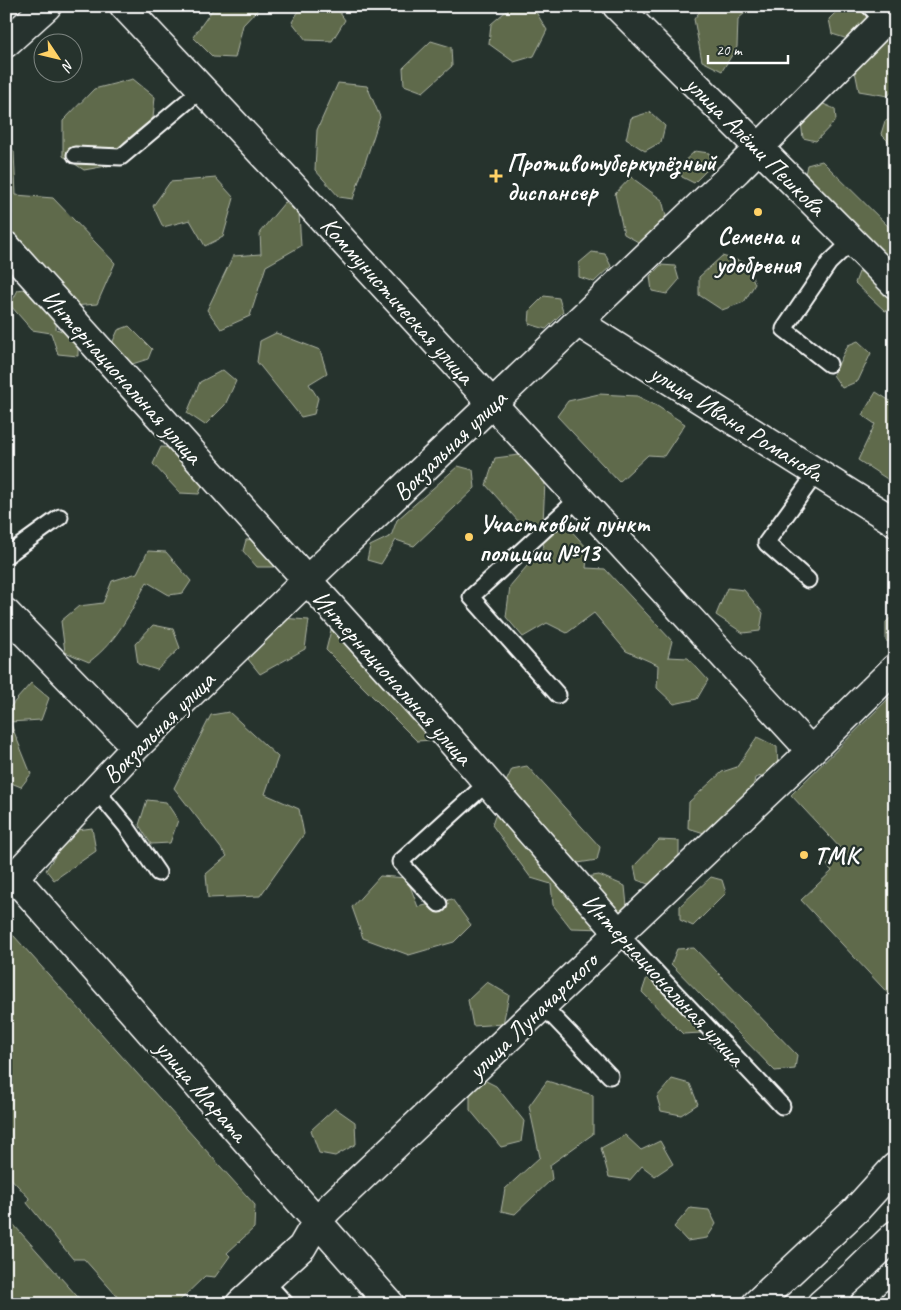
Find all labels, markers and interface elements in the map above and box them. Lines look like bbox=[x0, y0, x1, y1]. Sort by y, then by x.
north arrow bbox=[32, 32, 82, 82]
scale bar bbox=[708, 32, 788, 64]
text: 20 m bbox=[716, 41, 743, 60]
text: N bbox=[57, 57, 78, 76]
street label: улица Алёши Пешкова bbox=[677, 67, 834, 224]
place label: Противотуберкулёзный диспансер bbox=[507, 147, 718, 208]
marker: Противотуберкулёзный диспансер bbox=[489, 169, 503, 183]
marker: Семена и удобрения bbox=[752, 206, 764, 218]
street label: Коммунистическая улица bbox=[313, 210, 483, 393]
place label: Семена и удобрения bbox=[714, 220, 802, 281]
street label: Интернациональная улица bbox=[35, 282, 211, 472]
street label: улица Ивана Романова bbox=[642, 356, 831, 490]
street label: Вокзальная улица bbox=[386, 382, 515, 508]
place label: Участковый пункт полиции №13 bbox=[479, 508, 651, 569]
marker: Участковый пункт полиции №13 bbox=[463, 531, 475, 543]
street label: Интернациональная улица bbox=[305, 583, 481, 773]
street label: Вокзальная улица bbox=[96, 663, 223, 791]
place label: ТМК bbox=[814, 840, 863, 872]
marker: ТМК bbox=[798, 849, 810, 861]
street label: Интернациональная улица bbox=[575, 887, 753, 1074]
street label: улица Луначарского bbox=[459, 943, 607, 1087]
street label: улица Марата bbox=[147, 1031, 256, 1151]

